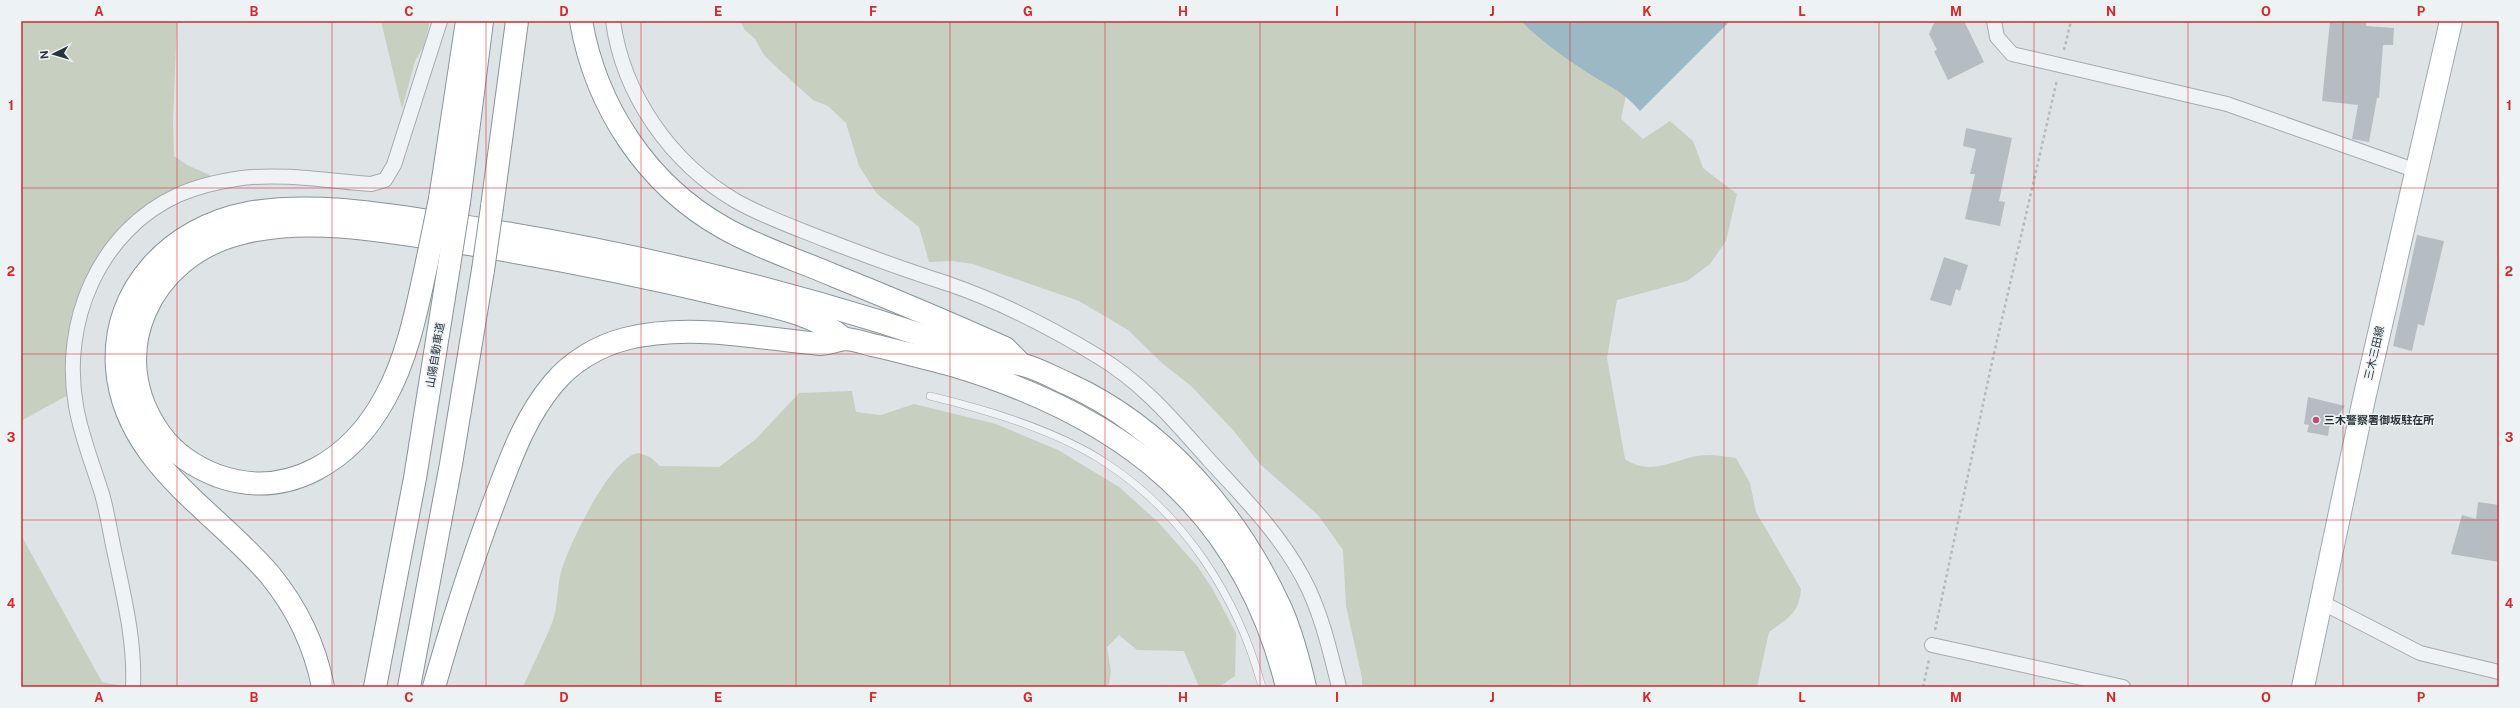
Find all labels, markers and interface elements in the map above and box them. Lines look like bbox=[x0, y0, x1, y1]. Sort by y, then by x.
text: A bbox=[94, 4, 104, 19]
text: B bbox=[250, 4, 259, 19]
text: C bbox=[404, 4, 414, 19]
text: D bbox=[559, 4, 569, 19]
text: E bbox=[714, 4, 722, 19]
text: F bbox=[869, 4, 877, 19]
text: G bbox=[1023, 4, 1033, 19]
text: H bbox=[1178, 4, 1188, 19]
text: I bbox=[1335, 4, 1339, 19]
text: J bbox=[1489, 4, 1495, 19]
text: K bbox=[1642, 4, 1652, 19]
text: L bbox=[1798, 4, 1806, 19]
text: M bbox=[1950, 4, 1962, 19]
text: N bbox=[2106, 4, 2116, 19]
text: O bbox=[2261, 4, 2271, 19]
text: P bbox=[2417, 4, 2426, 19]
north arrow bbox=[34, 34, 74, 74]
text: N bbox=[38, 50, 50, 60]
text: 1 bbox=[8, 98, 14, 113]
text: 1 bbox=[2506, 98, 2512, 113]
text: 2 bbox=[7, 264, 15, 279]
text: 2 bbox=[2505, 264, 2513, 279]
street label: 山陽自動車道 bbox=[424, 321, 446, 389]
street label: 三木三田線 bbox=[2362, 325, 2386, 381]
place label: 三木警察署御坂駐在所 bbox=[2324, 414, 2434, 426]
marker: 三木警察署御坂駐在所 bbox=[2311, 415, 2321, 425]
text: 3 bbox=[7, 430, 16, 445]
text: 3 bbox=[2505, 430, 2514, 445]
text: 4 bbox=[7, 596, 16, 611]
text: 4 bbox=[2505, 596, 2514, 611]
text: A bbox=[94, 690, 104, 705]
text: B bbox=[250, 690, 259, 705]
text: C bbox=[404, 690, 414, 705]
text: D bbox=[559, 690, 569, 705]
text: E bbox=[714, 690, 722, 705]
text: F bbox=[869, 690, 877, 705]
text: G bbox=[1023, 690, 1033, 705]
text: H bbox=[1178, 690, 1188, 705]
text: I bbox=[1335, 690, 1339, 705]
text: J bbox=[1489, 690, 1495, 705]
text: K bbox=[1642, 690, 1652, 705]
text: L bbox=[1798, 690, 1806, 705]
text: M bbox=[1950, 690, 1962, 705]
text: N bbox=[2106, 690, 2116, 705]
text: O bbox=[2261, 690, 2271, 705]
text: P bbox=[2417, 690, 2426, 705]

